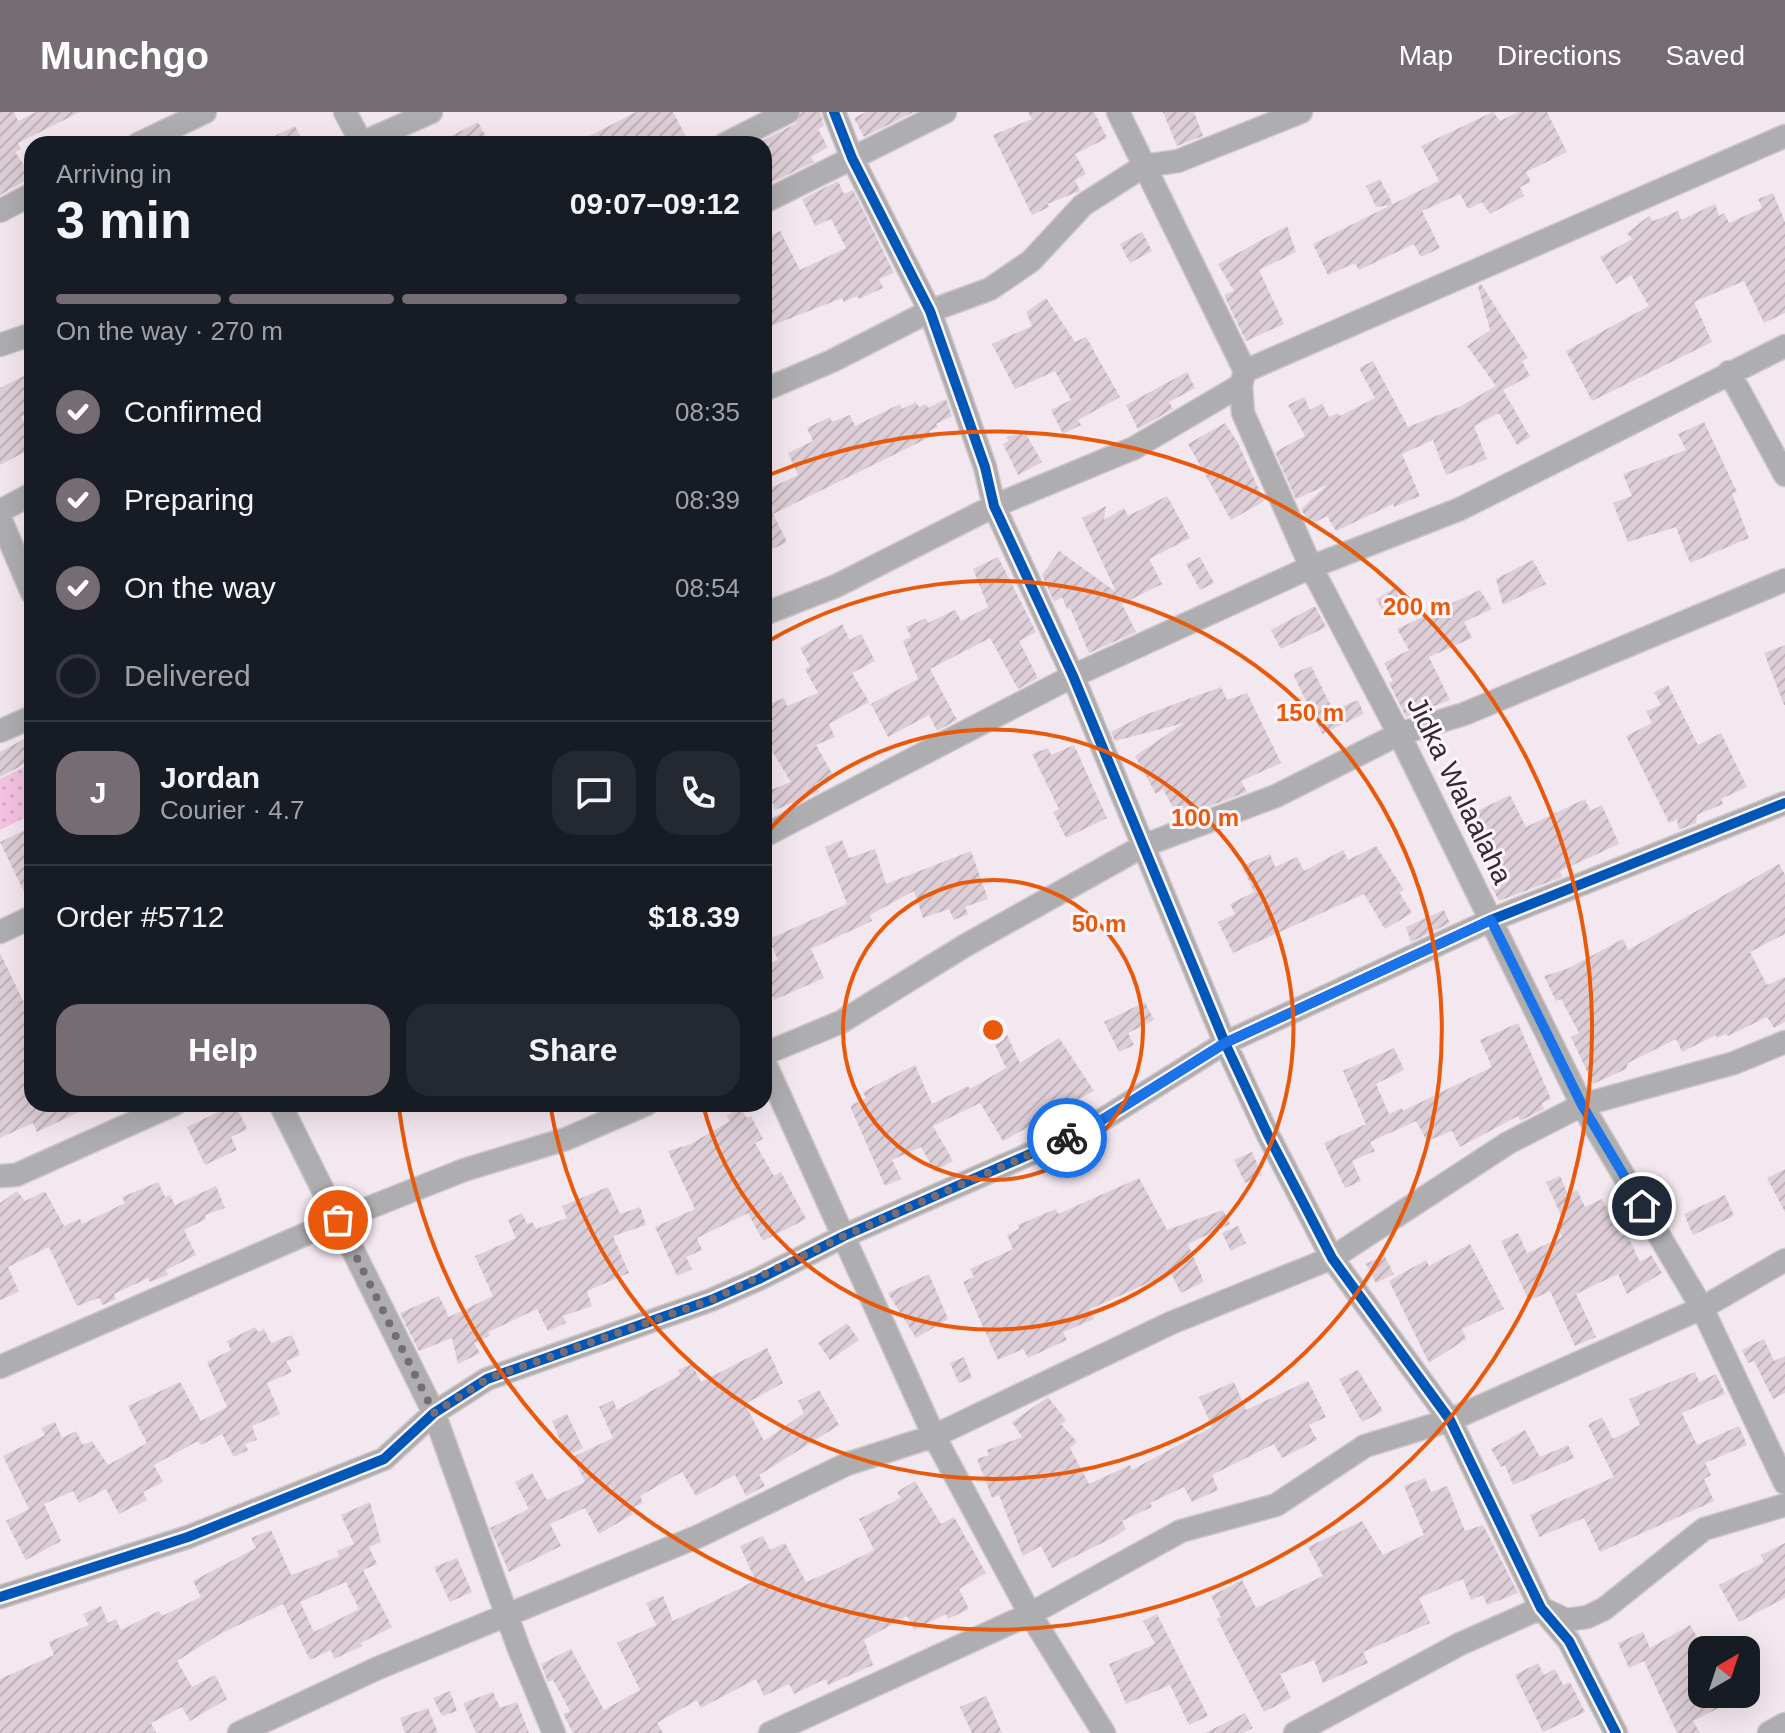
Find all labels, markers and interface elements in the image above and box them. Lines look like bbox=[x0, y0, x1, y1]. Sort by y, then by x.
text: Munchgo bbox=[40, 35, 209, 77]
text: Map bbox=[1399, 40, 1453, 71]
text: Directions bbox=[1497, 40, 1622, 71]
text: Saved bbox=[1666, 40, 1745, 71]
text: Arriving in bbox=[56, 159, 172, 189]
text: 09:07–09:12 bbox=[570, 187, 740, 220]
text: 3 min bbox=[56, 191, 192, 249]
text: On the way · 270 m bbox=[56, 316, 283, 346]
icon: check bbox=[56, 390, 100, 434]
text: Confirmed bbox=[124, 395, 262, 428]
text: 08:35 bbox=[675, 397, 740, 427]
icon: check bbox=[56, 478, 100, 522]
text: Preparing bbox=[124, 483, 254, 516]
text: 08:39 bbox=[675, 485, 740, 515]
icon: check bbox=[56, 566, 100, 610]
text: On the way bbox=[124, 571, 276, 604]
text: 08:54 bbox=[675, 573, 740, 603]
text: 200 m bbox=[1383, 593, 1451, 620]
text: Delivered bbox=[124, 659, 251, 692]
street label: Jidka Walaalaha bbox=[1401, 692, 1518, 889]
text: 150 m bbox=[1276, 699, 1344, 726]
button: chat bbox=[552, 751, 636, 835]
button: phone bbox=[656, 751, 740, 835]
text: Jordan bbox=[160, 761, 260, 794]
text: J bbox=[90, 776, 106, 809]
text: Courier · 4.7 bbox=[160, 795, 305, 825]
text: 100 m bbox=[1171, 804, 1239, 831]
text: Order #5712 bbox=[56, 900, 224, 933]
text: $18.39 bbox=[648, 900, 740, 933]
text: 50 m bbox=[1072, 910, 1126, 937]
button: Help bbox=[56, 1004, 390, 1096]
button: Share bbox=[406, 1004, 740, 1096]
centre of rings bbox=[979, 1016, 1007, 1044]
courier bbox=[1027, 1098, 1107, 1178]
icon: bike bbox=[1045, 1116, 1089, 1160]
pin bbox=[1608, 1172, 1676, 1240]
icon: home bbox=[1620, 1184, 1664, 1228]
pin bbox=[304, 1186, 372, 1254]
icon: bag bbox=[316, 1198, 360, 1242]
north arrow bbox=[1688, 1636, 1760, 1708]
map controls bbox=[1688, 1636, 1760, 1708]

